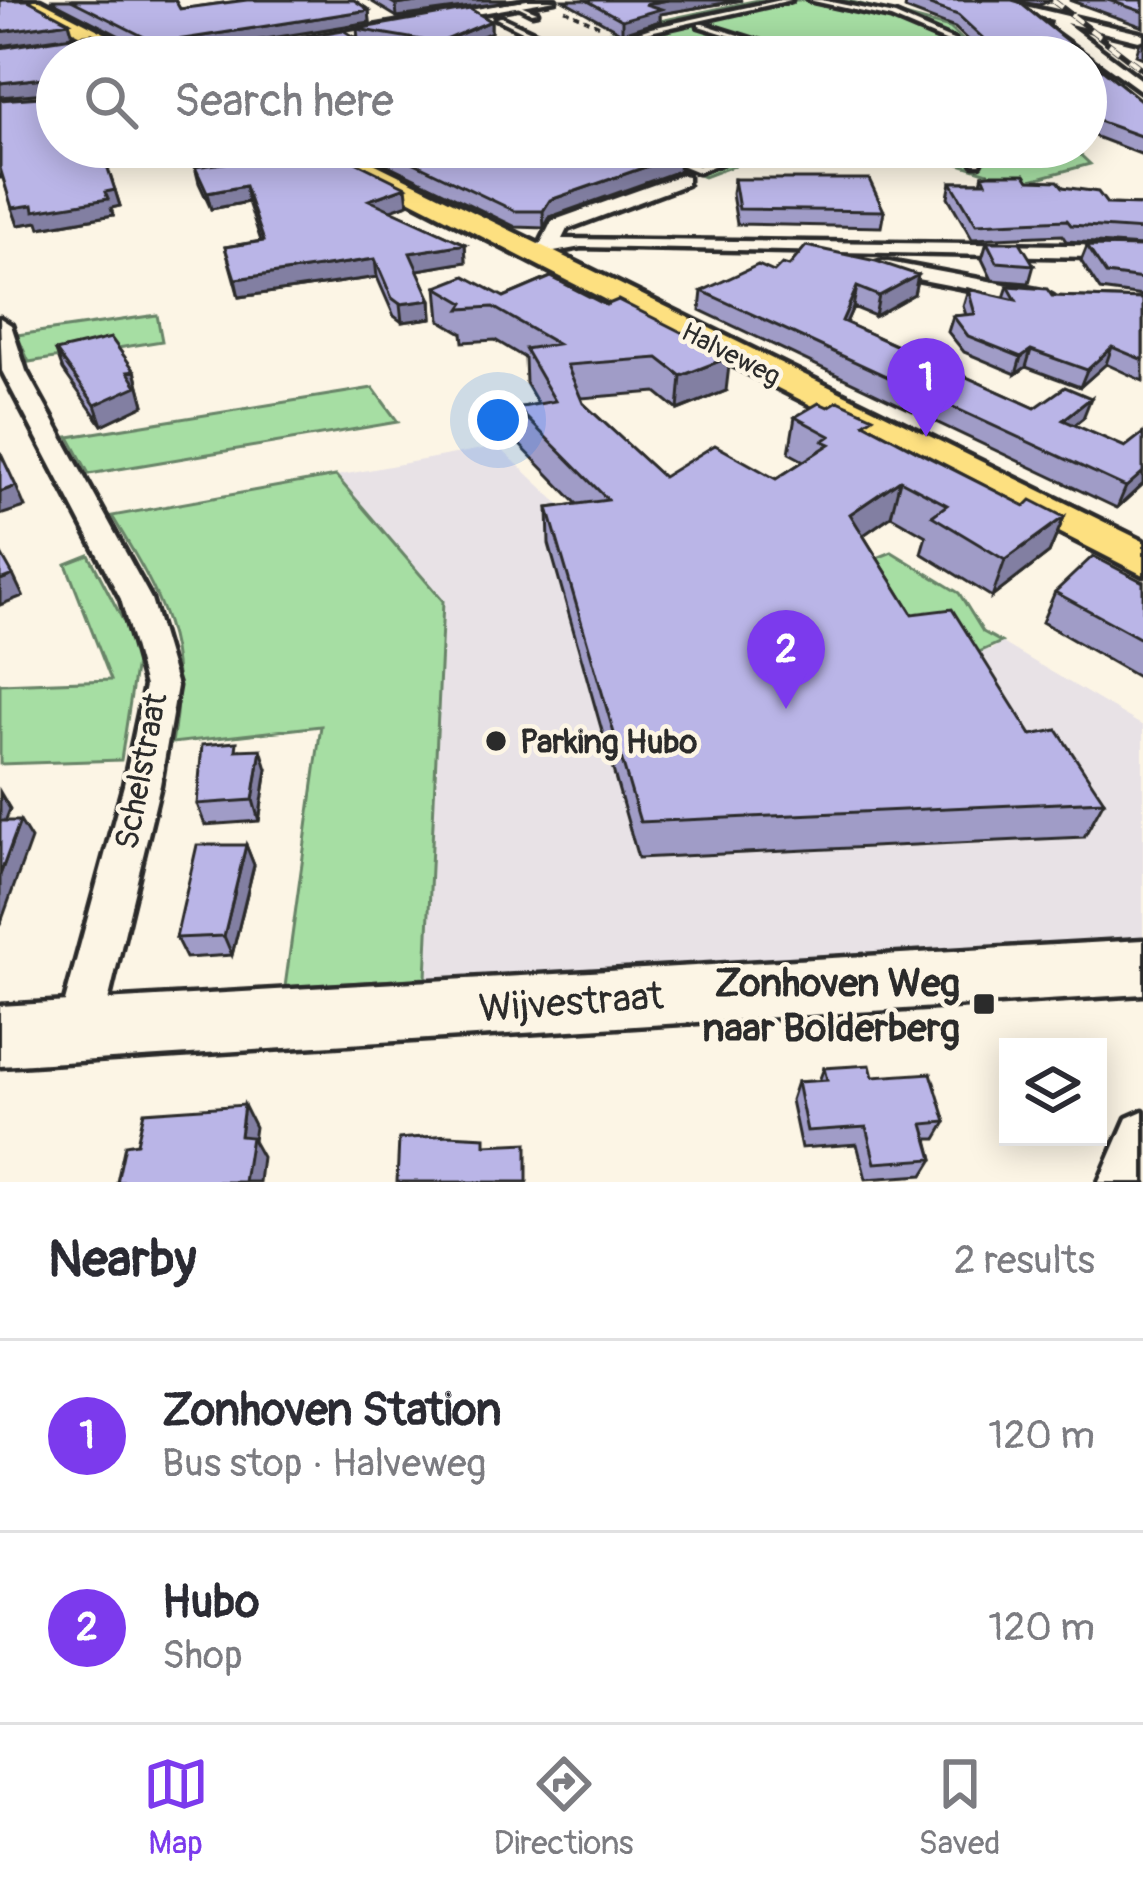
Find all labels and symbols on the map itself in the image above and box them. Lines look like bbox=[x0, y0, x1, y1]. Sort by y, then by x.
street label: Halveweg bbox=[676, 316, 786, 393]
pin: 1 bbox=[887, 338, 965, 437]
your location bbox=[468, 390, 528, 450]
pin: 2 bbox=[747, 610, 825, 709]
street label: Schelstraat bbox=[106, 689, 177, 853]
place label: Parking Hubo bbox=[520, 722, 697, 763]
marker: Parking Hubo bbox=[483, 728, 509, 754]
place label: Zonhoven Weg naar Bolderberg bbox=[702, 959, 960, 1053]
street label: Wijvestraat bbox=[477, 972, 665, 1033]
marker: Zonhoven Weg naar Bolderberg bbox=[971, 991, 997, 1017]

